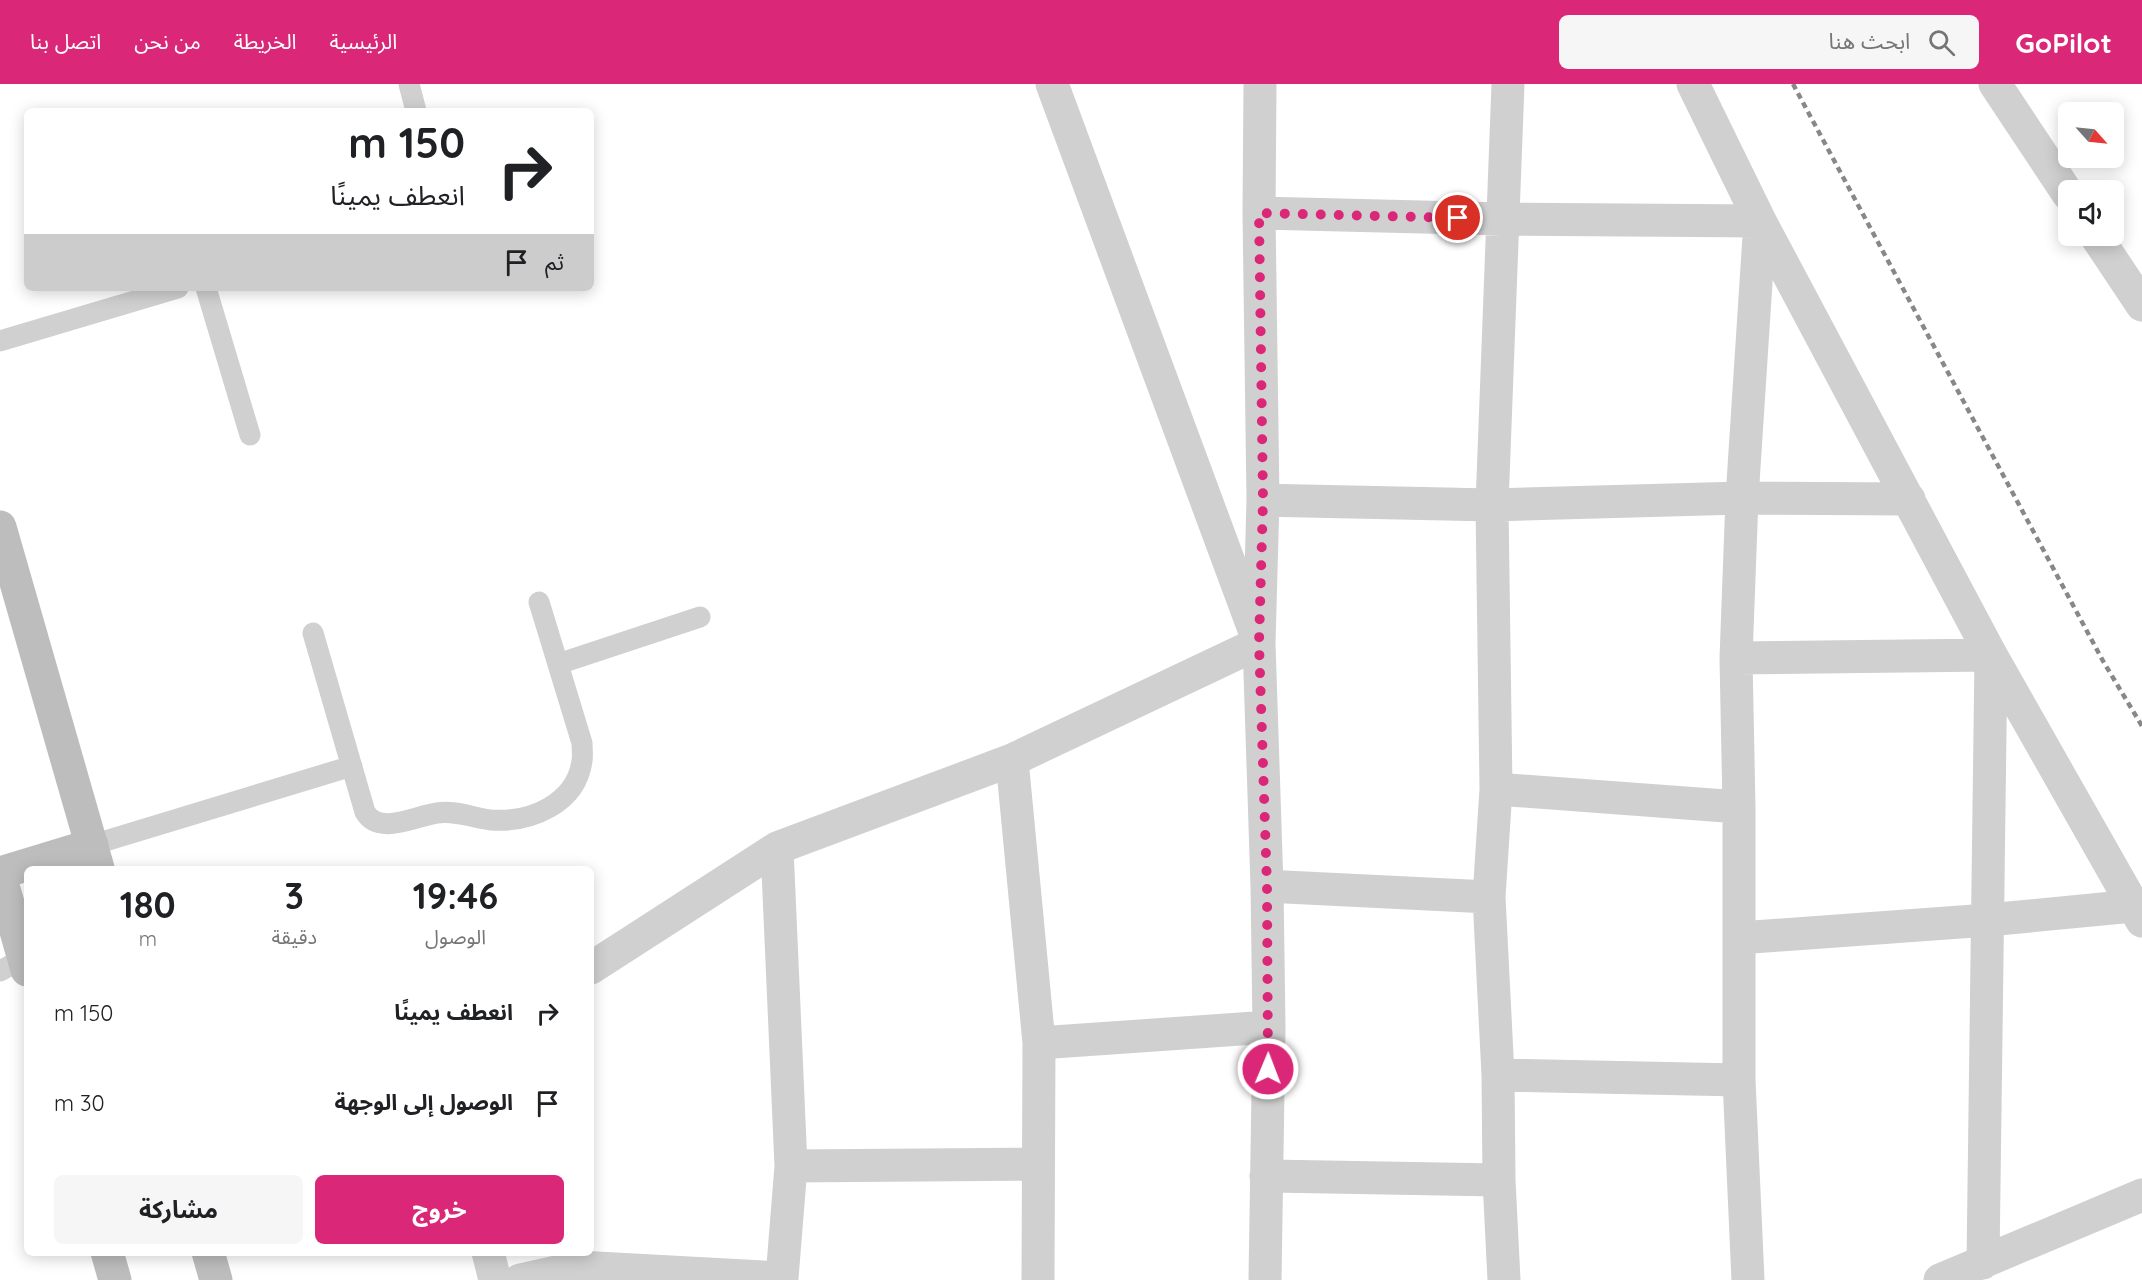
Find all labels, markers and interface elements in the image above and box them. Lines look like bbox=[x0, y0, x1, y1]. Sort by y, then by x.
search box bbox=[1559, 15, 1979, 69]
text: GoPilot bbox=[2015, 25, 2112, 60]
icon: search bbox=[1925, 26, 1958, 59]
text: ابحث هنا bbox=[1829, 27, 1910, 55]
text: اتصل بنا bbox=[30, 28, 101, 54]
text: من نحن bbox=[134, 28, 201, 54]
text: الخريطة bbox=[234, 28, 297, 54]
text: الرئيسية bbox=[330, 28, 397, 54]
north arrow bbox=[2058, 102, 2124, 168]
map controls bbox=[2058, 102, 2124, 246]
text: 150 m bbox=[348, 116, 465, 169]
icon: right bbox=[486, 132, 564, 210]
text: انعطف يمينًا bbox=[330, 178, 465, 212]
button: sound bbox=[2058, 180, 2124, 246]
pin bbox=[1432, 192, 1483, 243]
icon: arrive bbox=[1441, 201, 1474, 234]
icon: arrive bbox=[500, 246, 533, 279]
text: ثم bbox=[545, 248, 564, 276]
text: 3 bbox=[285, 873, 304, 918]
text: 19:46 bbox=[413, 873, 498, 918]
text: 180 bbox=[120, 882, 176, 927]
text: دقيقة bbox=[271, 924, 317, 949]
text: الوصول bbox=[425, 924, 486, 949]
text: m bbox=[139, 926, 157, 951]
icon: right bbox=[531, 997, 564, 1030]
text: انعطف يمينًا bbox=[394, 998, 513, 1026]
text: 150 m bbox=[54, 999, 113, 1027]
position arrow bbox=[1236, 1037, 1300, 1101]
icon: arrive bbox=[531, 1087, 564, 1120]
text: الوصول إلى الوجهة bbox=[335, 1088, 513, 1116]
text: 30 m bbox=[54, 1089, 105, 1117]
button: مشاركة bbox=[54, 1175, 303, 1244]
button: خروج bbox=[315, 1175, 564, 1244]

